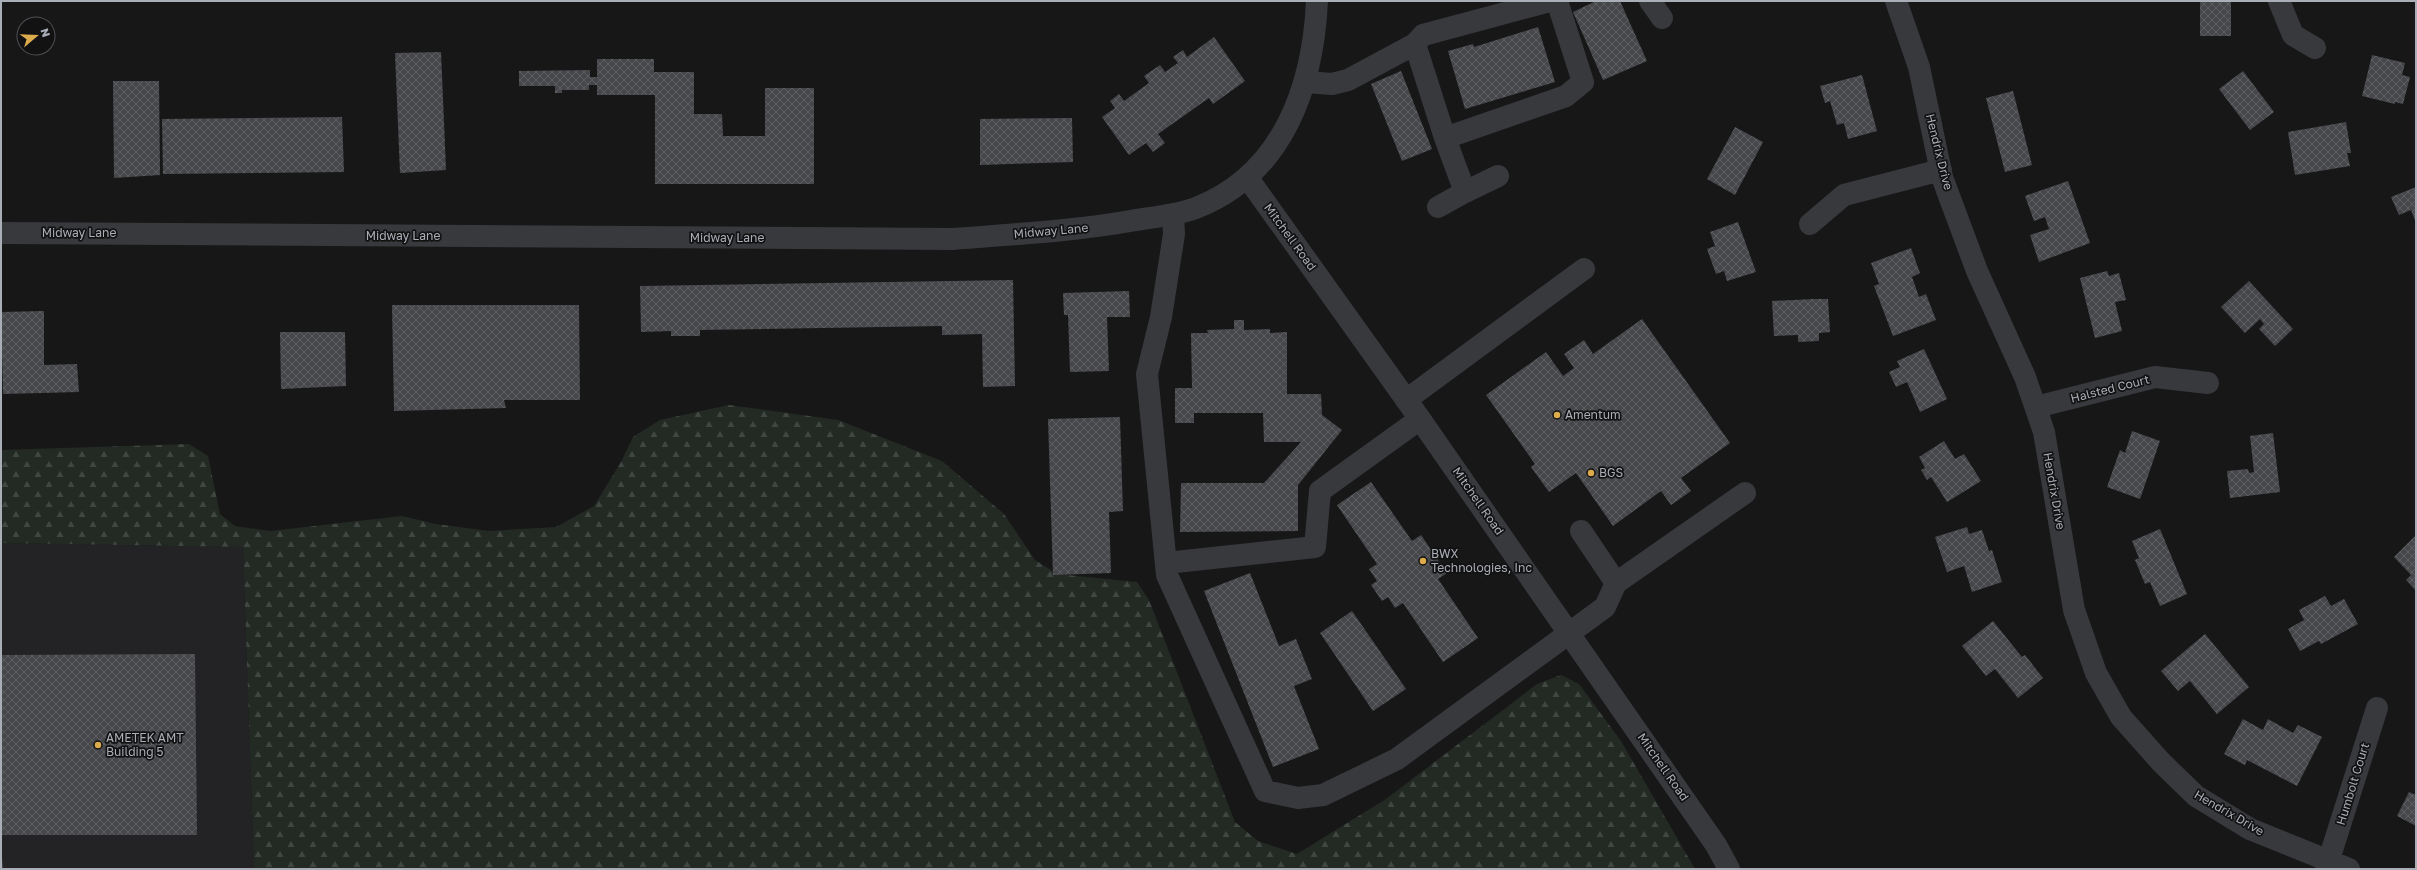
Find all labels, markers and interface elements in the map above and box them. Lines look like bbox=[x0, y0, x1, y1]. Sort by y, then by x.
north arrow bbox=[16, 16, 56, 56]
text: N bbox=[38, 27, 53, 39]
street label: Hendrix Drive bbox=[1923, 112, 1956, 192]
street label: Mitchell Road bbox=[1261, 200, 1320, 273]
street label: Midway Lane bbox=[1013, 220, 1089, 241]
street label: Midway Lane bbox=[42, 225, 116, 240]
street label: Midway Lane bbox=[366, 228, 440, 243]
street label: Midway Lane bbox=[690, 230, 764, 245]
street label: Halsted Court bbox=[2069, 371, 2151, 406]
place label: Amentum bbox=[1565, 407, 1621, 422]
marker: Amentum bbox=[1552, 410, 1562, 420]
street label: Hendrix Drive bbox=[2040, 451, 2069, 531]
street label: Mitchell Road bbox=[1450, 464, 1507, 537]
place label: BGS bbox=[1599, 465, 1623, 480]
marker: BGS bbox=[1586, 468, 1596, 478]
place label: BWX Technologies, Inc bbox=[1431, 546, 1532, 575]
marker: BWX Technologies, Inc bbox=[1418, 556, 1428, 566]
place label: AMETEK AMT Building 5 bbox=[106, 730, 184, 759]
street label: Mitchell Road bbox=[1635, 730, 1692, 803]
marker: AMETEK AMT Building 5 bbox=[93, 740, 103, 750]
street label: Humbolt Court bbox=[2333, 741, 2372, 827]
street label: Hendrix Drive bbox=[2192, 787, 2267, 839]

